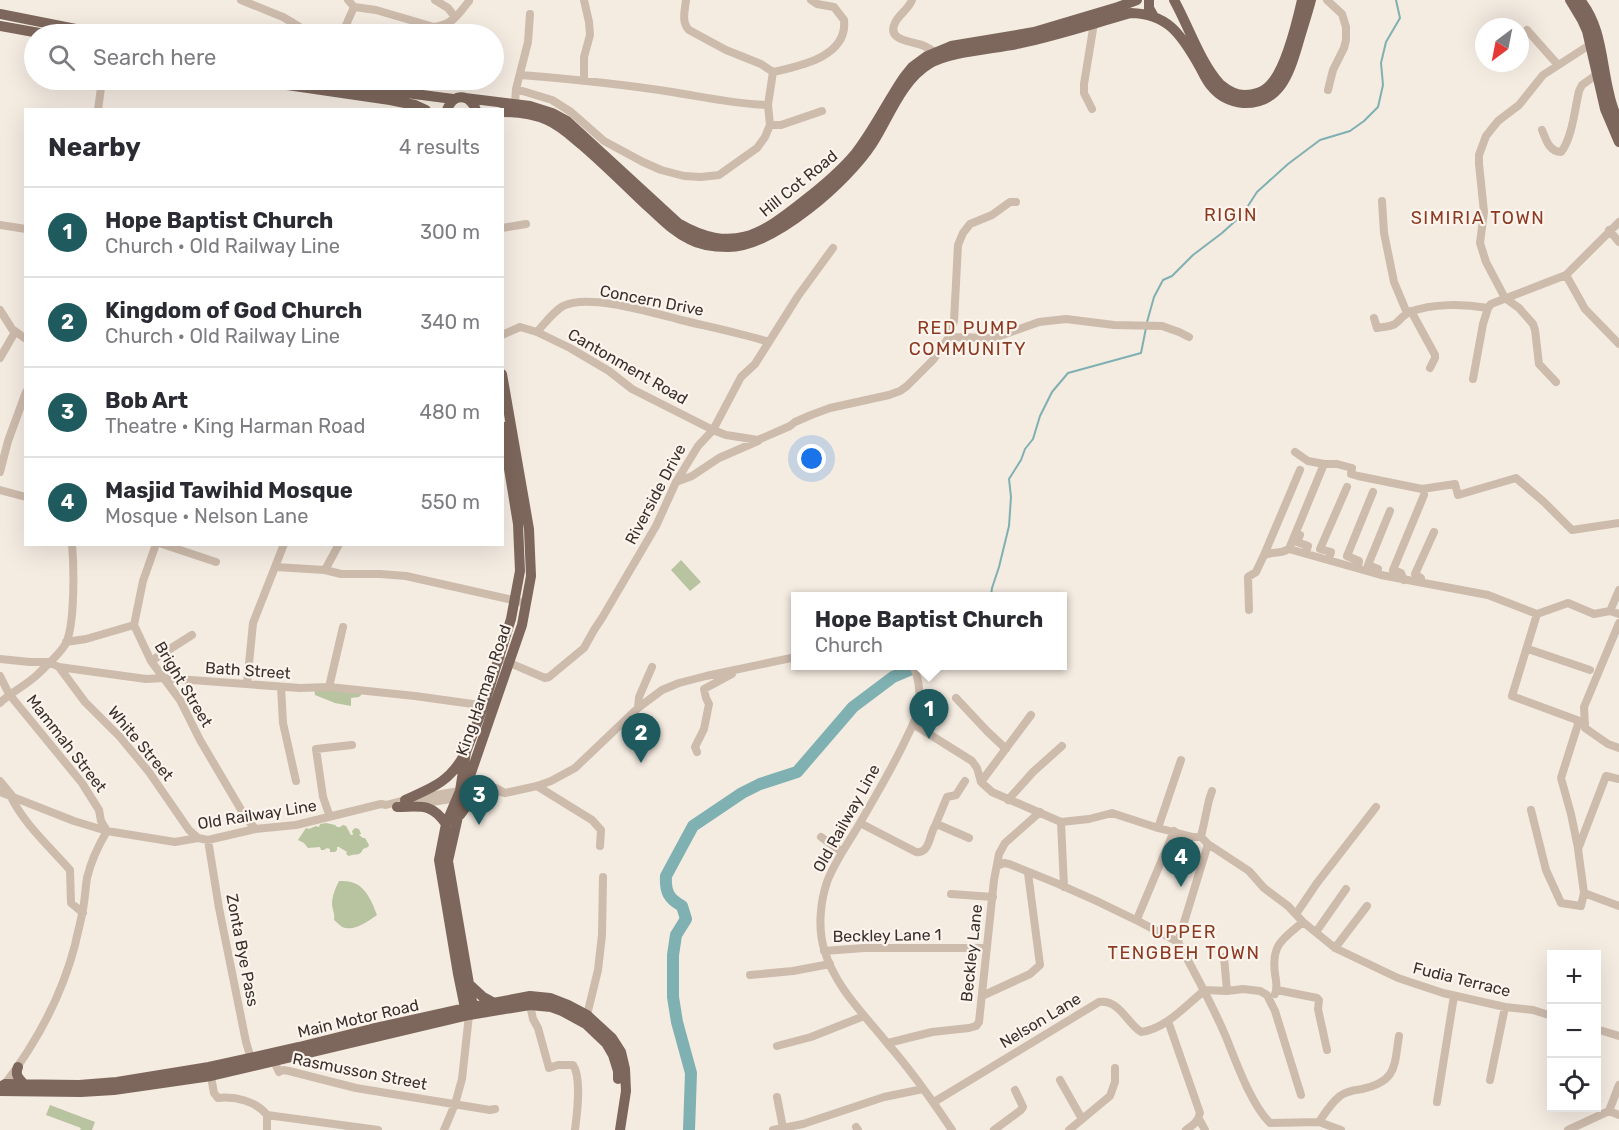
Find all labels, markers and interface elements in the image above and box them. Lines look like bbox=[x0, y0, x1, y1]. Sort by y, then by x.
north arrow bbox=[1475, 18, 1529, 72]
search box bbox=[24, 24, 504, 90]
icon: search bbox=[45, 41, 78, 74]
text: Search here bbox=[93, 44, 216, 71]
text: Nearby bbox=[48, 132, 141, 163]
text: 4 results bbox=[399, 135, 480, 159]
street label: Hill Cot Road bbox=[755, 146, 841, 221]
district label: RIGIN bbox=[1204, 204, 1258, 226]
text: Hope Baptist Church bbox=[105, 207, 333, 234]
district label: SIMIRIA TOWN bbox=[1411, 207, 1545, 229]
text: 1 bbox=[63, 220, 72, 244]
text: 300 m bbox=[420, 220, 480, 244]
text: Church · Old Railway Line bbox=[105, 234, 340, 258]
street label: Concern Drive bbox=[598, 281, 706, 320]
text: Kingdom of God Church bbox=[105, 297, 362, 324]
text: 2 bbox=[61, 310, 74, 334]
text: 340 m bbox=[420, 310, 480, 334]
district label: RED PUMP COMMUNITY bbox=[909, 317, 1027, 360]
text: Church · Old Railway Line bbox=[105, 324, 340, 348]
street label: Cantonment Road bbox=[565, 324, 691, 408]
text: Bob Art bbox=[105, 387, 188, 414]
text: 3 bbox=[61, 400, 74, 424]
text: 480 m bbox=[419, 400, 480, 424]
text: Theatre · King Harman Road bbox=[105, 414, 365, 438]
street label: Riverside Drive bbox=[621, 441, 690, 548]
your location bbox=[797, 444, 826, 473]
text: Masjid Tawihid Mosque bbox=[105, 477, 353, 504]
text: 4 bbox=[61, 490, 74, 514]
text: 550 m bbox=[421, 490, 480, 514]
text: Mosque · Nelson Lane bbox=[105, 504, 308, 528]
popup bbox=[791, 592, 1067, 670]
text: Hope Baptist Church bbox=[815, 606, 1043, 633]
street label: King Harman Road bbox=[452, 622, 515, 758]
text: Church bbox=[815, 633, 883, 657]
street label: Bright Street bbox=[151, 638, 217, 730]
street label: Bath Street bbox=[205, 658, 291, 683]
pin: 1 bbox=[910, 690, 948, 739]
street label: Mammah Street bbox=[23, 691, 111, 796]
street label: White Street bbox=[104, 702, 177, 785]
pin: 2 bbox=[622, 714, 660, 763]
street label: Old Railway Line bbox=[809, 761, 884, 875]
pin: 3 bbox=[460, 776, 498, 825]
street label: Old Railway Line bbox=[196, 796, 318, 833]
pin: 4 bbox=[1162, 838, 1200, 887]
street label: Zonta Bye Pass bbox=[222, 892, 263, 1008]
street label: Beckley Lane bbox=[957, 903, 986, 1003]
district label: UPPER TENGBEH TOWN bbox=[1108, 921, 1260, 964]
street label: Beckley Lane 1 bbox=[832, 925, 942, 946]
map controls bbox=[1547, 950, 1601, 1112]
button: + bbox=[1547, 950, 1601, 1004]
street label: Fudia Terrace bbox=[1411, 958, 1513, 1001]
street label: Nelson Lane bbox=[996, 989, 1084, 1052]
street label: Main Motor Road bbox=[296, 995, 421, 1042]
button: − bbox=[1547, 1004, 1601, 1058]
street label: Rasmusson Street bbox=[291, 1049, 429, 1094]
button: locate bbox=[1547, 1058, 1601, 1112]

